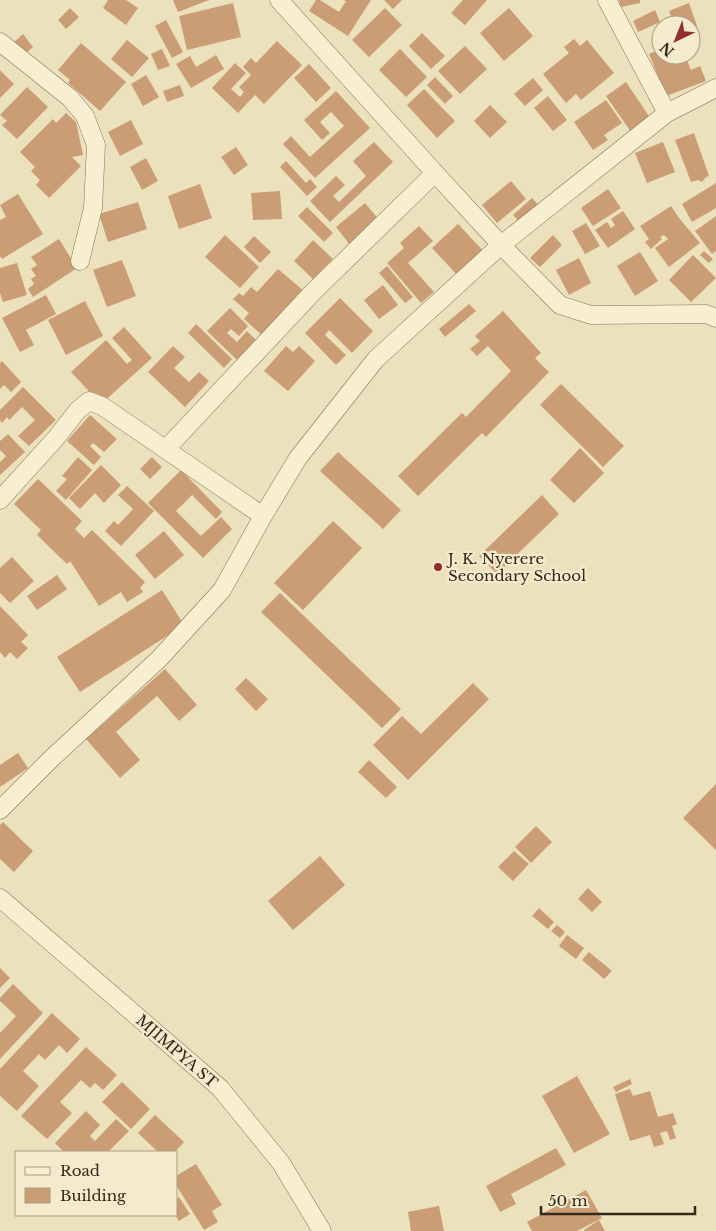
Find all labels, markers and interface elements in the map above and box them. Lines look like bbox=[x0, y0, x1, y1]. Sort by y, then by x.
north arrow bbox=[651, 15, 701, 65]
text: N bbox=[656, 38, 678, 61]
place label: J. K. Nyerere Secondary School bbox=[446, 549, 586, 585]
marker: J. K. Nyerere Secondary School bbox=[432, 561, 444, 573]
street label: MJIMPYA ST bbox=[132, 1010, 222, 1092]
legend bbox=[15, 1151, 178, 1216]
text: Road bbox=[60, 1161, 100, 1180]
scale bar bbox=[541, 1184, 695, 1216]
text: Building bbox=[60, 1186, 127, 1205]
text: 50 m bbox=[548, 1191, 588, 1210]

